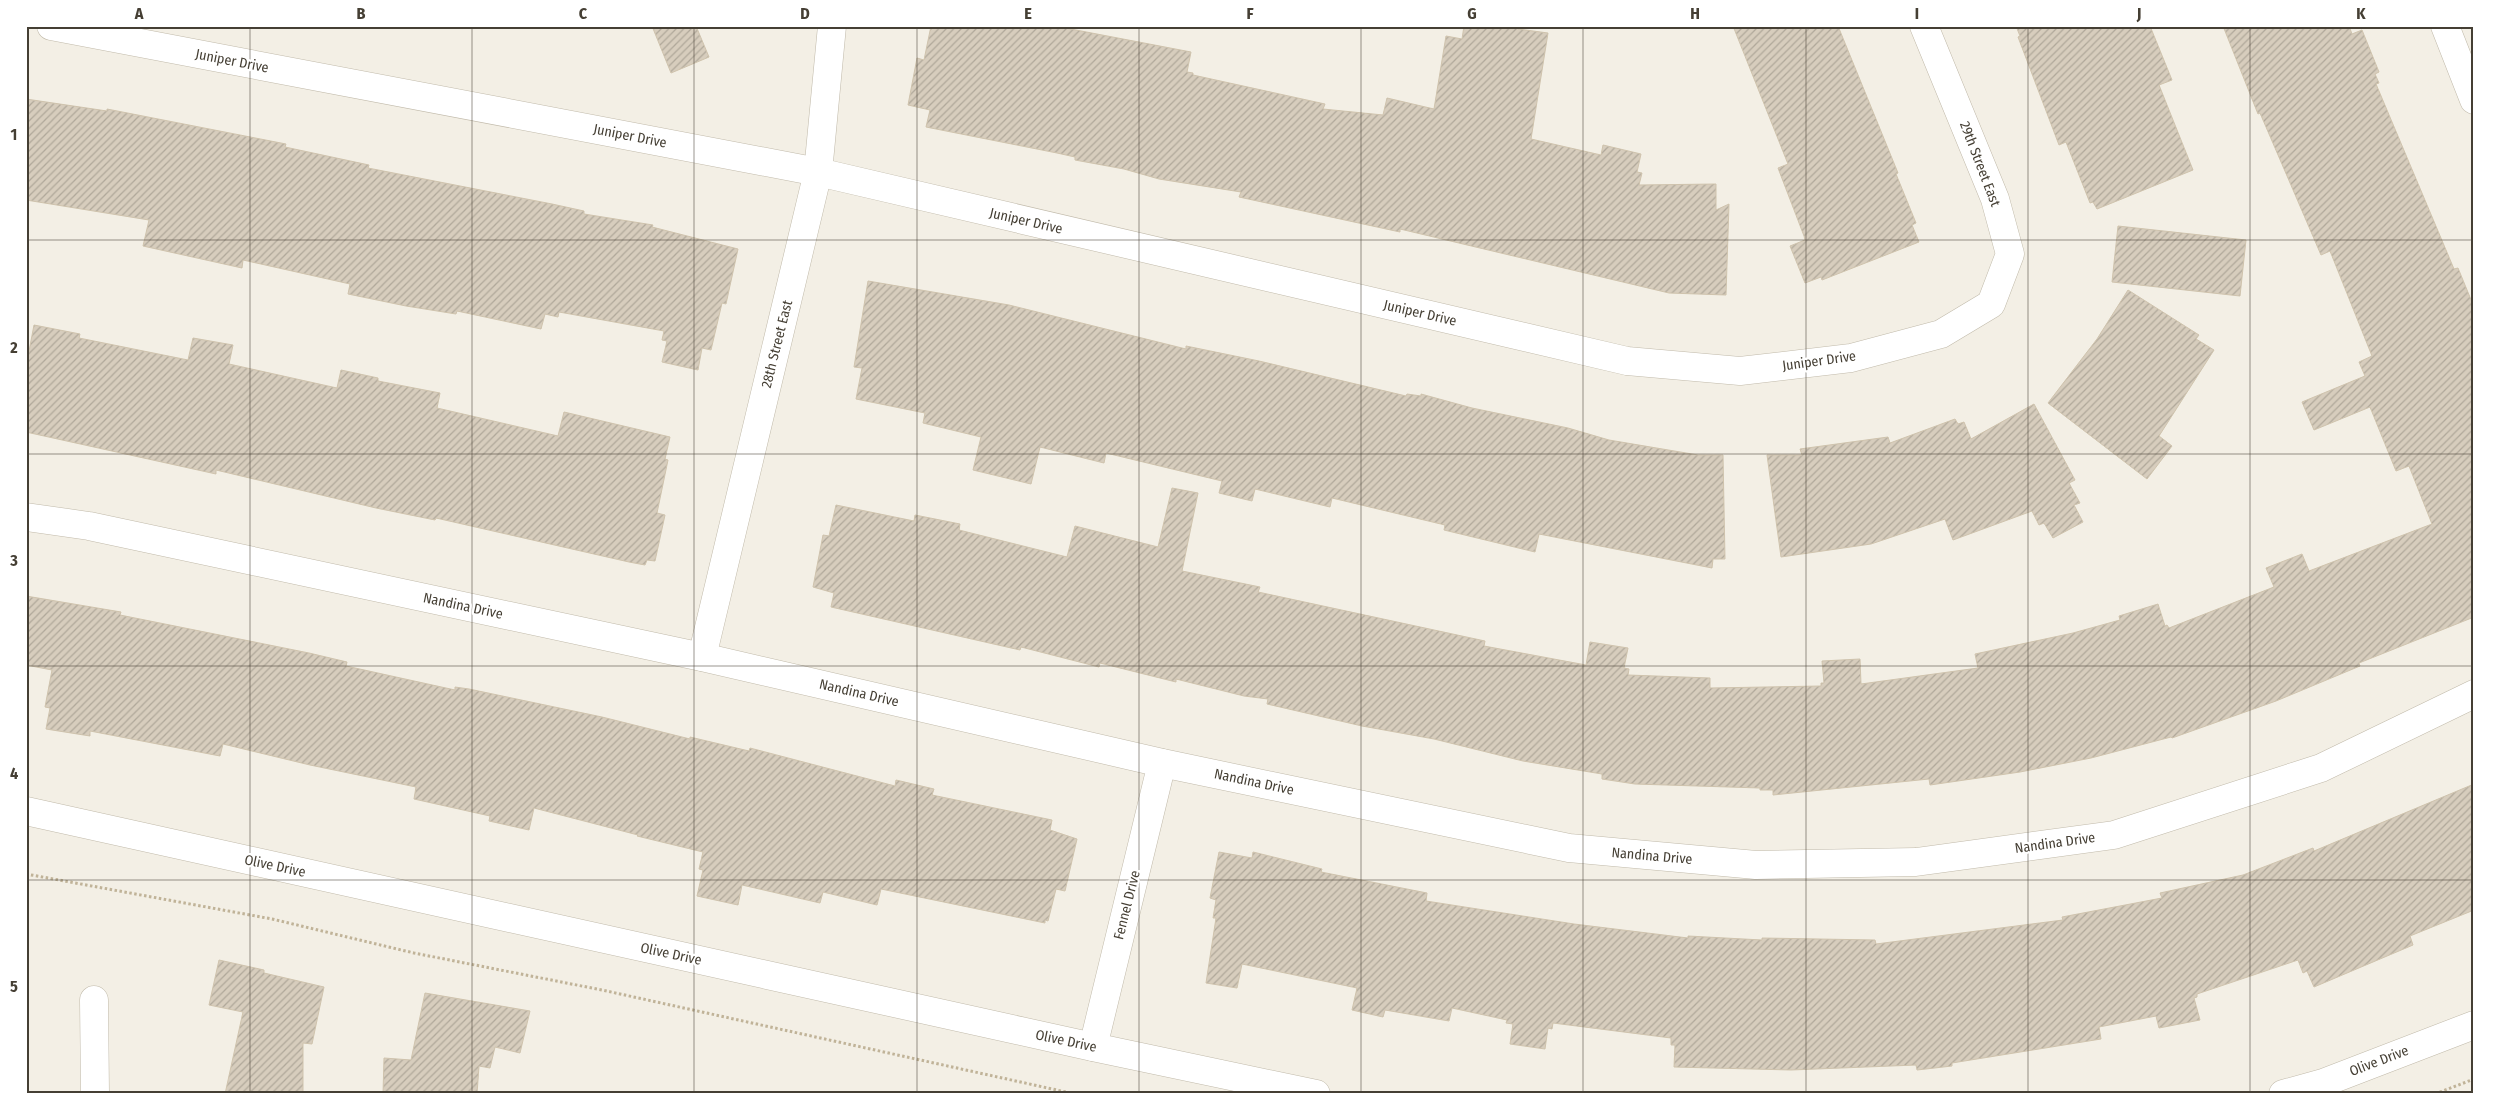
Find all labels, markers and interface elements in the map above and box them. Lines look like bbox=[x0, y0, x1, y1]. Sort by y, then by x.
text: A bbox=[134, 4, 144, 23]
text: B bbox=[357, 4, 366, 23]
text: C bbox=[579, 4, 588, 23]
text: D bbox=[800, 4, 810, 23]
text: E bbox=[1024, 4, 1032, 23]
text: F bbox=[1246, 4, 1254, 23]
text: G bbox=[1467, 4, 1477, 23]
text: H bbox=[1690, 4, 1700, 23]
text: I bbox=[1915, 4, 1919, 23]
text: J bbox=[2136, 4, 2141, 23]
text: K bbox=[2356, 4, 2366, 23]
street label: Juniper Drive bbox=[194, 46, 270, 76]
street label: 29th Street East bbox=[1956, 119, 2004, 209]
street label: Juniper Drive bbox=[592, 121, 668, 151]
text: 1 bbox=[11, 125, 17, 144]
street label: Juniper Drive bbox=[988, 204, 1064, 238]
street label: Juniper Drive bbox=[1382, 296, 1458, 330]
street label: 28th Street East bbox=[758, 298, 796, 390]
text: 2 bbox=[9, 338, 18, 357]
street label: Juniper Drive bbox=[1781, 347, 1857, 375]
text: 3 bbox=[9, 551, 18, 570]
street label: Nandina Drive bbox=[422, 589, 504, 623]
street label: Nandina Drive bbox=[818, 676, 900, 710]
text: 4 bbox=[10, 764, 18, 783]
street label: Nandina Drive bbox=[1213, 765, 1295, 799]
street label: Nandina Drive bbox=[2014, 829, 2096, 857]
street label: Nandina Drive bbox=[1611, 844, 1693, 868]
street label: Olive Drive bbox=[243, 851, 307, 881]
street label: Fennel Drive bbox=[1110, 868, 1144, 941]
street label: Olive Drive bbox=[639, 939, 703, 969]
text: 5 bbox=[10, 977, 18, 996]
street label: Olive Drive bbox=[1034, 1026, 1098, 1056]
street label: Olive Drive bbox=[2347, 1042, 2411, 1080]

